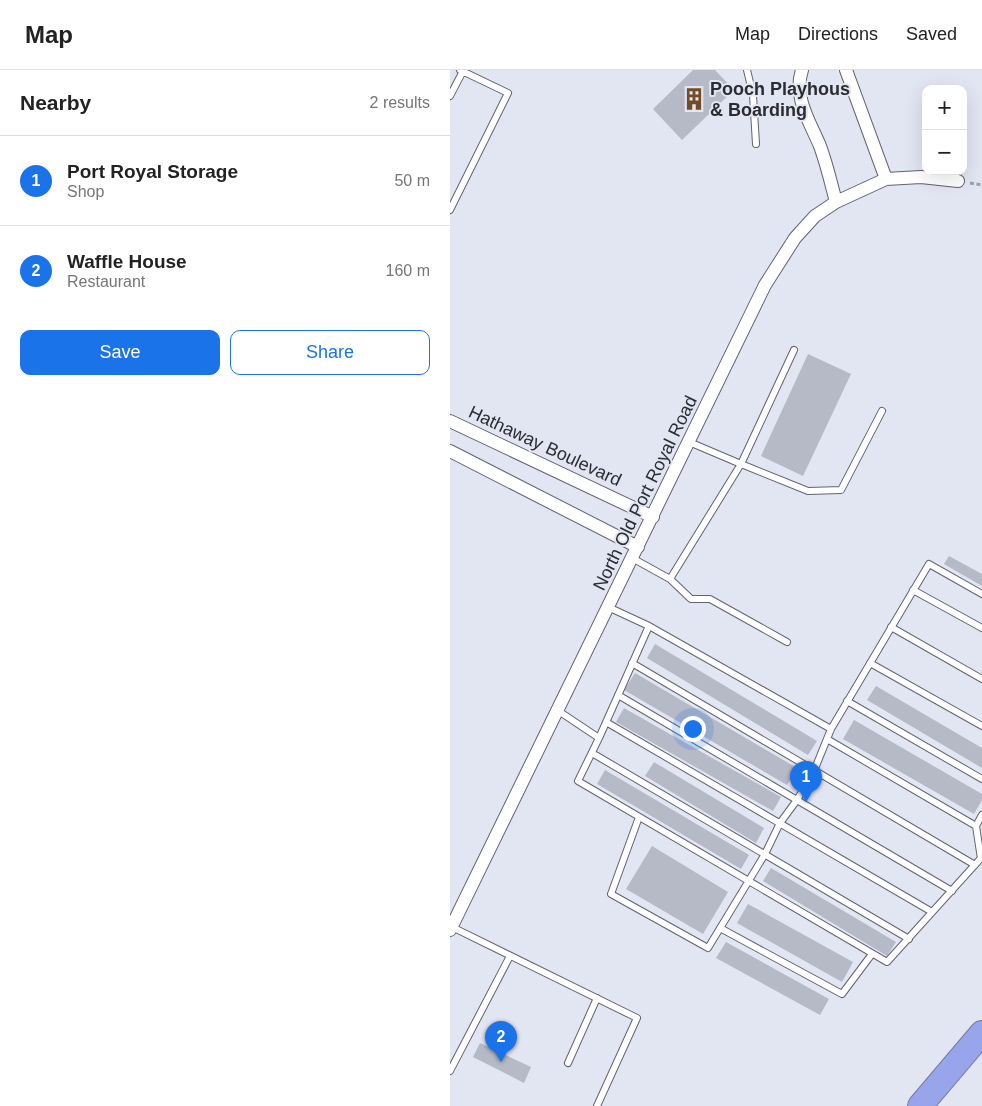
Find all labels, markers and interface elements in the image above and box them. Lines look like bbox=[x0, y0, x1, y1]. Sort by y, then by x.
text: Map bbox=[25, 21, 73, 48]
text: Map bbox=[735, 24, 770, 44]
text: Directions bbox=[798, 24, 878, 44]
text: Saved bbox=[906, 24, 957, 44]
place label: Pooch Playhous & Boarding bbox=[710, 79, 850, 120]
map controls bbox=[922, 85, 967, 175]
button: + bbox=[922, 85, 967, 130]
building icon: Pooch Playhous & Boarding bbox=[681, 86, 707, 112]
text: Nearby bbox=[20, 91, 91, 114]
text: 2 results bbox=[370, 94, 430, 111]
button: − bbox=[922, 130, 967, 175]
text: Port Royal Storage bbox=[67, 161, 238, 182]
text: 1 bbox=[32, 172, 40, 189]
text: 50 m bbox=[394, 172, 430, 189]
text: Shop bbox=[67, 183, 104, 200]
text: Waffle House bbox=[67, 251, 187, 272]
text: 2 bbox=[32, 262, 40, 279]
text: 160 m bbox=[386, 262, 430, 279]
text: Restaurant bbox=[67, 273, 145, 290]
button: Save bbox=[20, 330, 220, 375]
button: Share bbox=[230, 330, 430, 375]
street label: North Old Port Royal Road bbox=[589, 392, 701, 594]
street label: Hathaway Boulevard bbox=[466, 402, 624, 490]
your location bbox=[680, 716, 706, 742]
pin: 1 bbox=[790, 761, 822, 802]
pin: 2 bbox=[485, 1021, 517, 1062]

